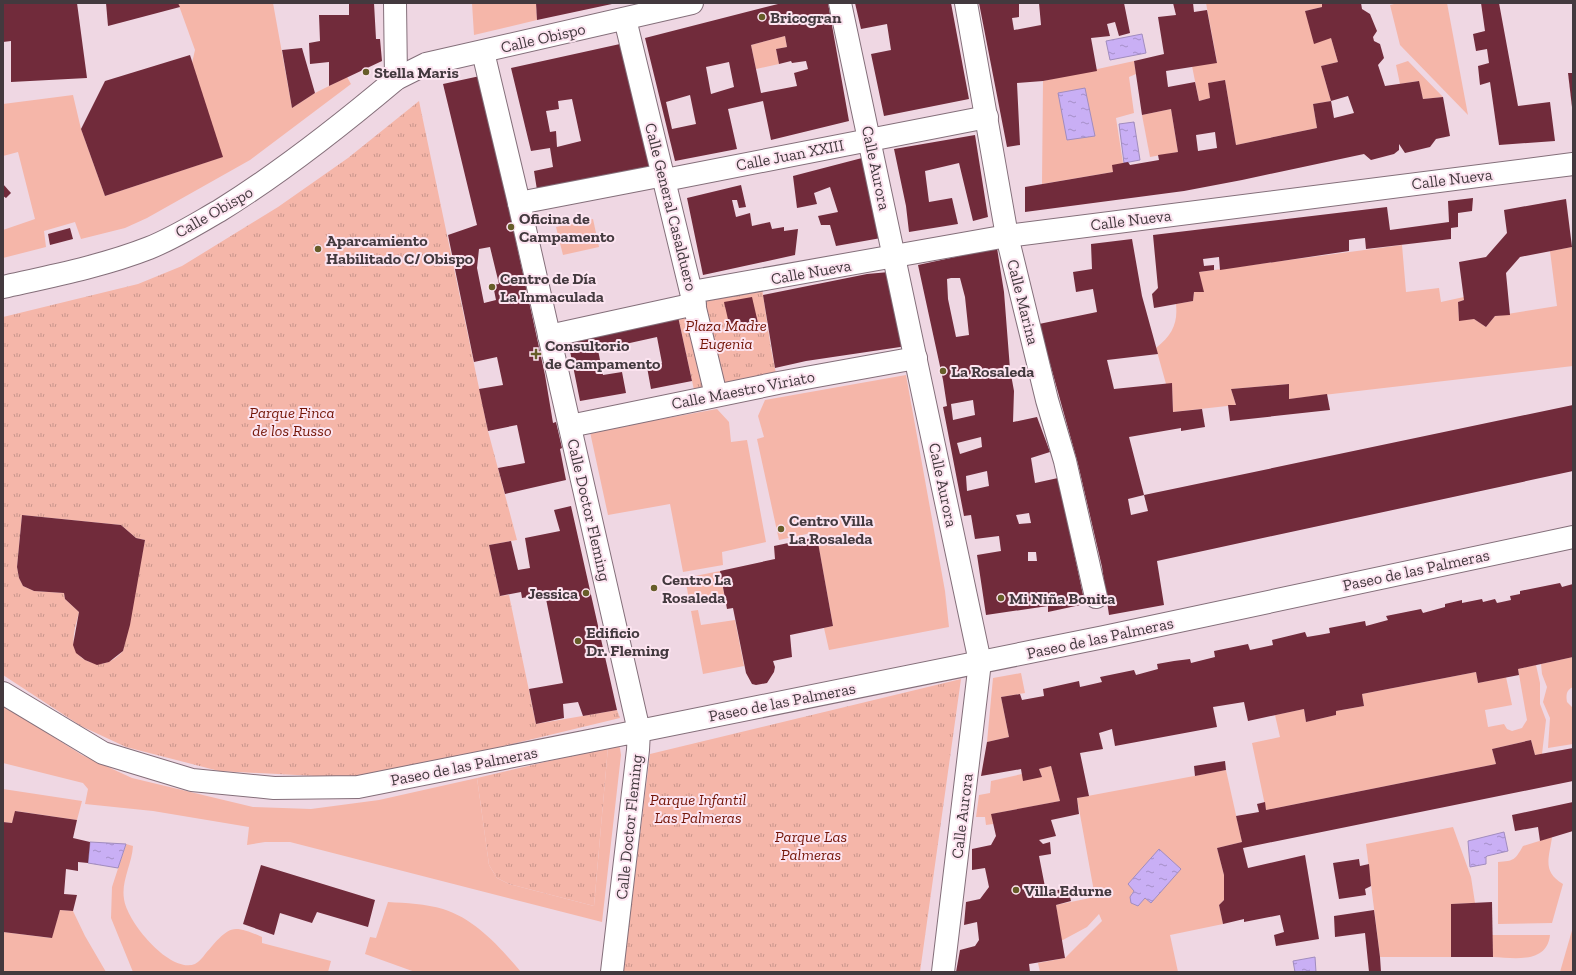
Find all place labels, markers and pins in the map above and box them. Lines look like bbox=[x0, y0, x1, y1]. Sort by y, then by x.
place label: Bricogran bbox=[770, 8, 842, 27]
marker: Bricogran bbox=[757, 12, 767, 22]
place label: Stella Maris bbox=[374, 63, 459, 82]
marker: Stella Maris bbox=[361, 67, 371, 77]
place label: Oficina de Campamento bbox=[519, 209, 615, 246]
marker: Oficina de Campamento bbox=[506, 222, 516, 232]
place label: Aparcamiento Habilitado C/ Obispo bbox=[326, 231, 474, 268]
marker: Aparcamiento Habilitado C/ Obispo bbox=[313, 244, 323, 254]
place label: Centro de Día La Inmaculada bbox=[500, 269, 604, 306]
marker: Centro de Día La Inmaculada bbox=[487, 282, 497, 292]
place label: Consultorio de Campamento bbox=[545, 336, 661, 373]
marker: Consultorio de Campamento bbox=[530, 348, 542, 360]
place label: La Rosaleda bbox=[951, 362, 1034, 381]
marker: La Rosaleda bbox=[938, 366, 948, 376]
place label: Centro Villa La Rosaleda bbox=[789, 511, 873, 548]
marker: Centro Villa La Rosaleda bbox=[776, 524, 786, 534]
place label: Centro La Rosaleda bbox=[662, 570, 731, 607]
marker: Centro La Rosaleda bbox=[649, 583, 659, 593]
place label: Jessica bbox=[528, 584, 578, 603]
marker: Jessica bbox=[581, 588, 591, 598]
place label: Mi Niña Bonita bbox=[1009, 589, 1115, 608]
marker: Mi Niña Bonita bbox=[996, 593, 1006, 603]
place label: Edificio Dr. Fleming bbox=[586, 623, 669, 660]
marker: Edificio Dr. Fleming bbox=[573, 636, 583, 646]
place label: Villa Edurne bbox=[1024, 881, 1112, 900]
marker: Villa Edurne bbox=[1011, 885, 1021, 895]

